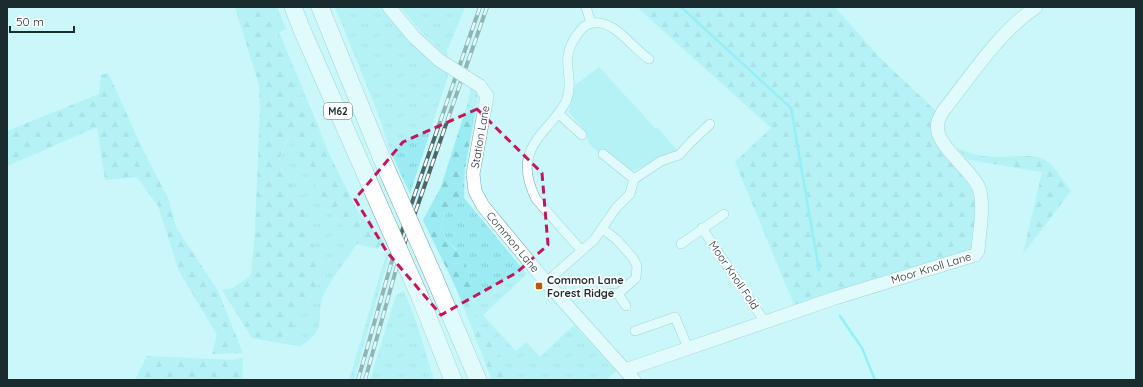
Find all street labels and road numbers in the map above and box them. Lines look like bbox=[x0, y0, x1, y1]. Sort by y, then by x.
road number: M62 bbox=[324, 103, 352, 119]
street label: Station Lane bbox=[468, 104, 492, 170]
street label: Common Lane bbox=[484, 209, 542, 275]
street label: Moor Knoll Fold bbox=[706, 238, 762, 312]
street label: Moor Knoll Lane bbox=[889, 249, 973, 287]

